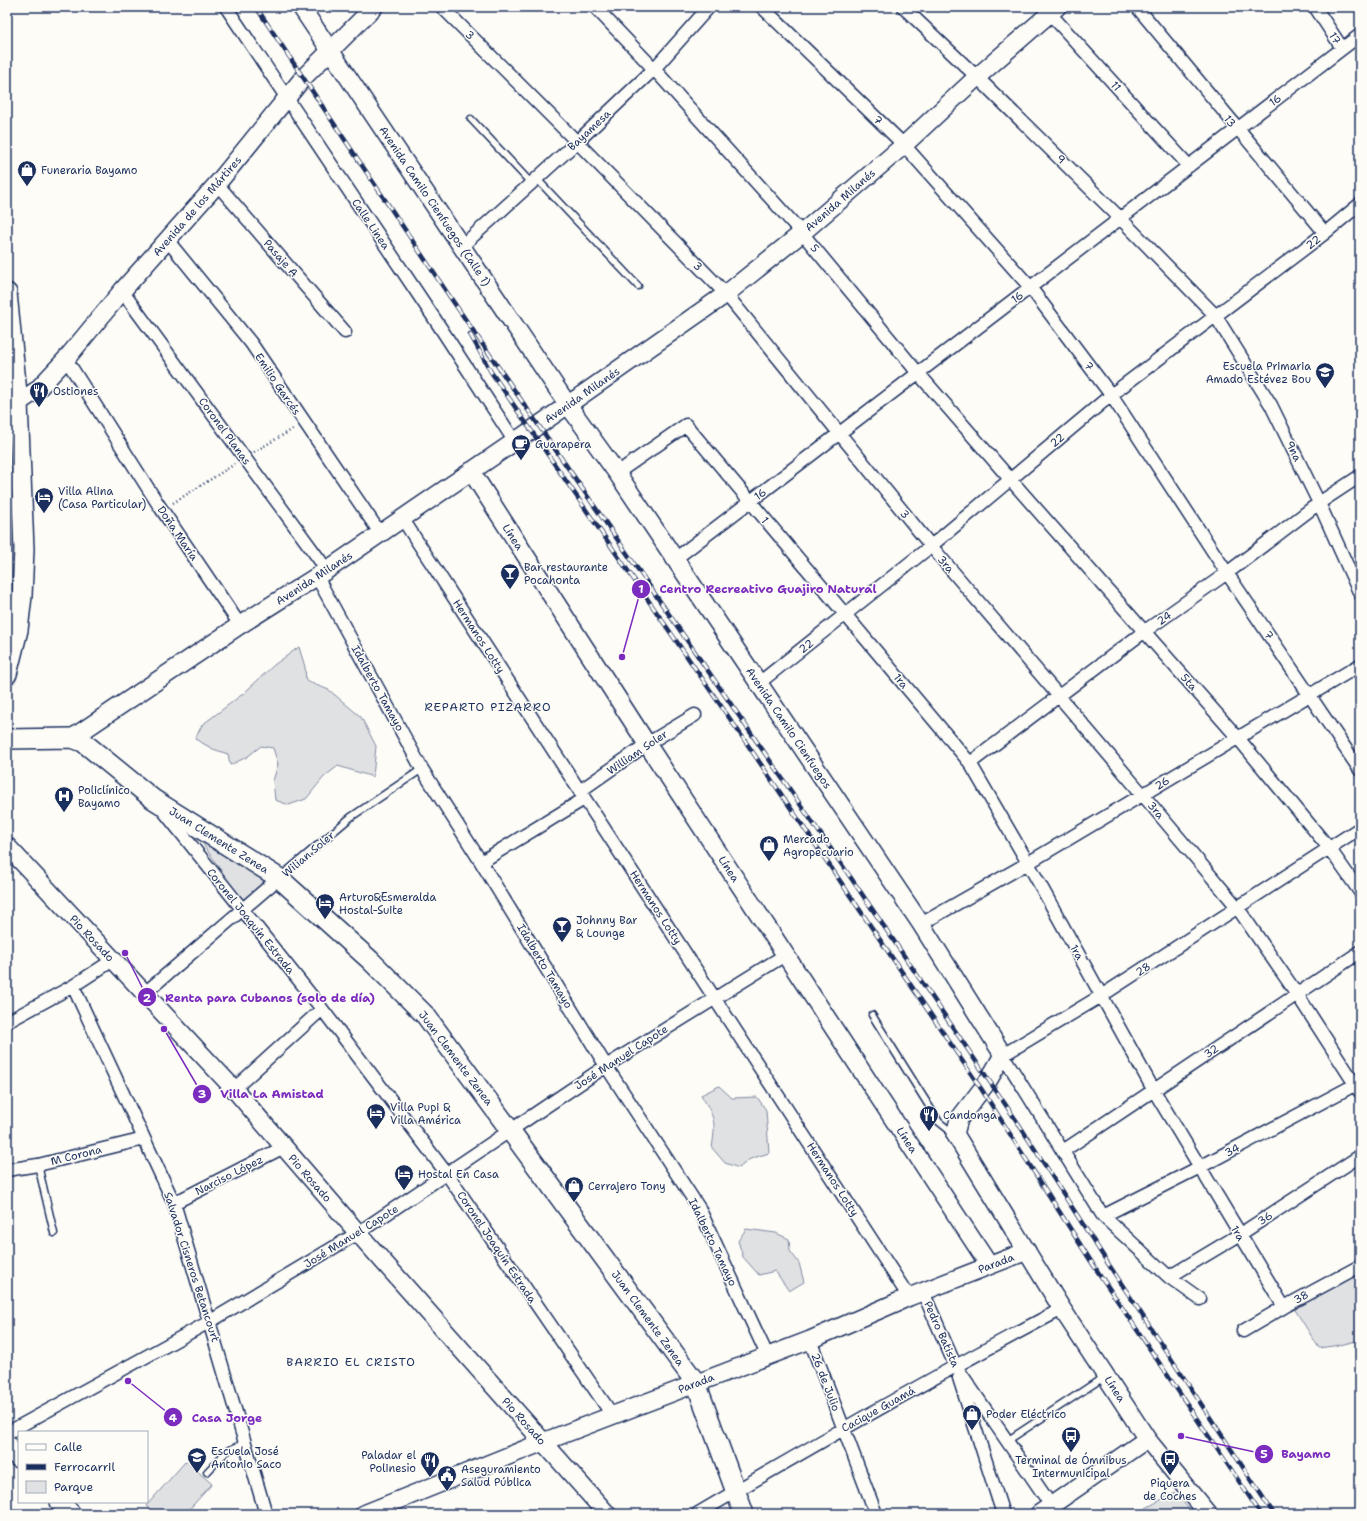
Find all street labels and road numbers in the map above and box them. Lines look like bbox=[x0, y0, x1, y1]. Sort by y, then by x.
street label: 3 bbox=[462, 27, 478, 43]
street label: 17 bbox=[1325, 29, 1344, 48]
street label: 11 bbox=[1107, 78, 1124, 95]
street label: 16 bbox=[1266, 91, 1285, 110]
street label: Bayamesa bbox=[565, 106, 614, 154]
street label: 7 bbox=[870, 112, 886, 129]
street label: 13 bbox=[1220, 112, 1239, 131]
street label: Avenida Camilo Cienfuegos (Calle 1) bbox=[375, 123, 494, 289]
street label: 9 bbox=[1053, 151, 1069, 167]
street label: Avenida de los Mártires bbox=[150, 153, 245, 260]
street label: Avenida Milanés bbox=[802, 166, 879, 235]
street label: Calle Linea bbox=[348, 196, 393, 253]
street label: 22 bbox=[1303, 232, 1324, 253]
street label: Pasaje A bbox=[260, 236, 301, 280]
street label: 5 bbox=[807, 241, 823, 256]
street label: 3 bbox=[690, 258, 706, 274]
street label: 16 bbox=[1008, 288, 1027, 307]
street label: Emilio Garcés bbox=[251, 350, 304, 418]
street label: 7 bbox=[1080, 359, 1097, 374]
street label: Avenida Milanés bbox=[542, 364, 623, 427]
street label: Coronel Planas bbox=[195, 395, 254, 468]
street label: 22 bbox=[1047, 430, 1068, 451]
street label: 9na bbox=[1282, 438, 1305, 464]
street label: 16 bbox=[751, 485, 770, 504]
street label: Doña María bbox=[154, 503, 201, 564]
street label: 3 bbox=[896, 507, 913, 522]
street label: 1 bbox=[757, 514, 772, 527]
street label: Línea bbox=[499, 521, 527, 553]
street label: Avenida Milanés bbox=[273, 548, 356, 609]
street label: 3ra bbox=[934, 552, 957, 576]
street label: Hermanos Lotty bbox=[449, 596, 508, 676]
street label: 24 bbox=[1154, 608, 1175, 629]
street label: 7 bbox=[1260, 628, 1277, 643]
street label: 22 bbox=[796, 636, 817, 657]
street label: Idalberto Tamayo bbox=[348, 643, 408, 734]
street label: Avenida Camilo Cienfuegos bbox=[742, 665, 835, 792]
street label: 1ra bbox=[890, 671, 911, 692]
street label: 5ta bbox=[1177, 671, 1200, 694]
street label: William Soler bbox=[604, 727, 671, 778]
street label: 26 bbox=[1152, 773, 1173, 794]
street label: 3ra bbox=[1144, 798, 1167, 822]
street label: Juan Clemente Zenea bbox=[166, 804, 272, 877]
street label: Wilian Soler bbox=[279, 828, 338, 881]
street label: Línea bbox=[715, 853, 743, 885]
street label: Coronel Joaquín Estrada bbox=[203, 865, 298, 977]
street label: Hermanos Lotty bbox=[626, 867, 685, 947]
street label: Pio Rosado bbox=[66, 912, 117, 965]
street label: Idalberto Tamayo bbox=[513, 921, 576, 1012]
street label: 1ra bbox=[1066, 942, 1087, 963]
street label: 28 bbox=[1133, 959, 1154, 980]
street label: Juan Clemente Zenea bbox=[415, 1008, 496, 1109]
street label: José Manuel Capote bbox=[572, 1022, 671, 1093]
street label: 32 bbox=[1201, 1041, 1222, 1062]
street label: Línea bbox=[893, 1124, 921, 1156]
street label: Hermanos Lotty bbox=[803, 1139, 862, 1219]
street label: 34 bbox=[1222, 1140, 1243, 1161]
street label: M Corona bbox=[49, 1142, 103, 1169]
street label: Pio Rosado bbox=[285, 1151, 335, 1206]
street label: Narciso López bbox=[193, 1152, 266, 1199]
street label: Coronel Joaquín Estrada bbox=[453, 1188, 540, 1306]
street label: Salvador Cisneros Betancourt bbox=[160, 1190, 223, 1344]
street label: Idalberto Tamayo bbox=[685, 1196, 741, 1289]
street label: José Manuel Capote bbox=[301, 1201, 401, 1272]
street label: 36 bbox=[1255, 1208, 1276, 1229]
street label: 1ra bbox=[1227, 1223, 1248, 1244]
street label: Parada bbox=[976, 1250, 1017, 1277]
street label: Juan Clemente Zenea bbox=[608, 1267, 687, 1369]
street label: 38 bbox=[1291, 1287, 1311, 1308]
street label: Pedro Batista bbox=[920, 1299, 963, 1370]
street label: 26 de Julio bbox=[808, 1351, 844, 1414]
street label: Parada bbox=[676, 1370, 717, 1397]
street label: Línea bbox=[1101, 1373, 1129, 1405]
street label: Cacique Guamá bbox=[839, 1383, 918, 1436]
street label: Pio Rosado bbox=[498, 1394, 549, 1449]

